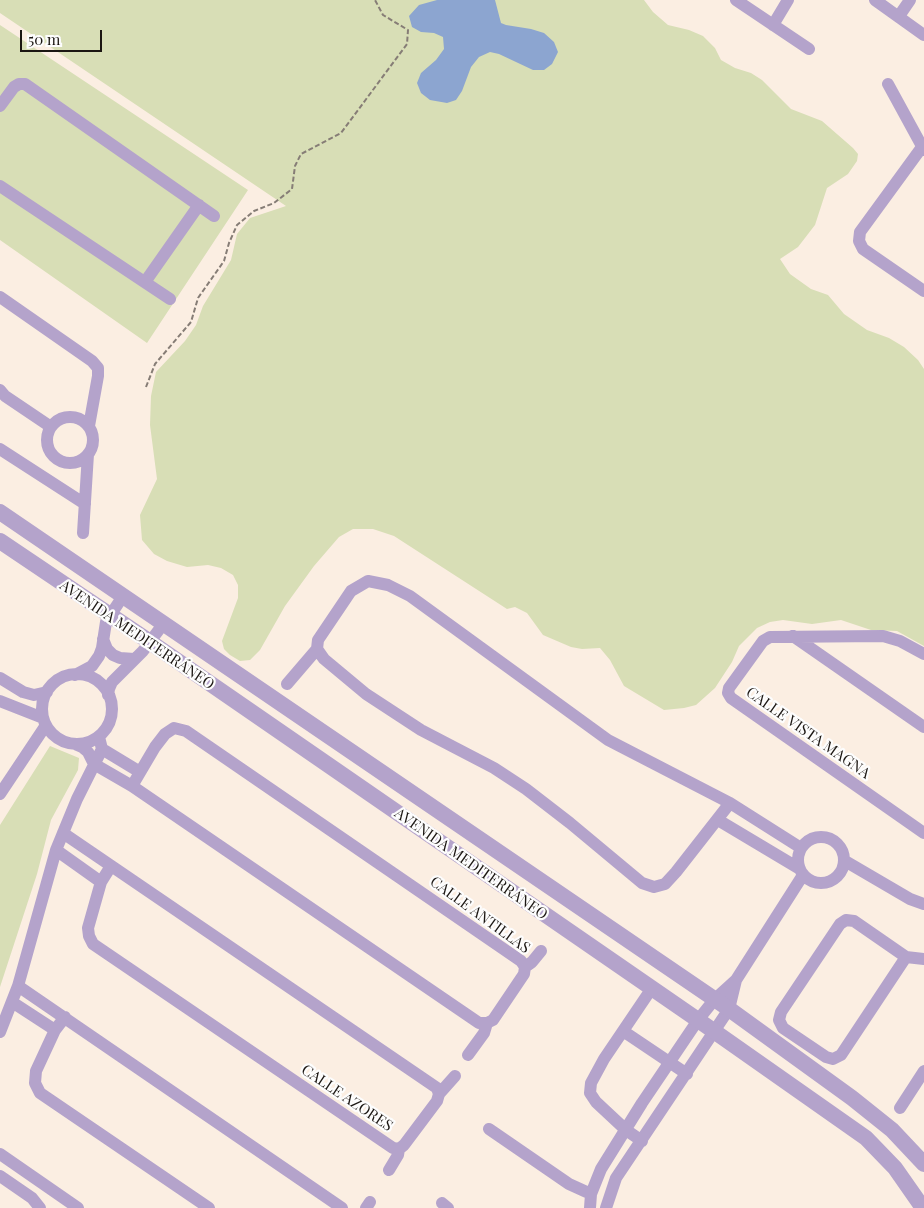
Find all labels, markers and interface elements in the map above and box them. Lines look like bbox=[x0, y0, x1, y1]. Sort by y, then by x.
scale bar bbox=[22, 20, 105, 52]
text: 50 m bbox=[28, 29, 60, 49]
street label: AVENIDA MEDITERRÁNEO bbox=[56, 576, 218, 694]
street label: CALLE VISTA MAGNA bbox=[743, 683, 873, 783]
street label: AVENIDA MEDITERRÁNEO bbox=[391, 804, 551, 924]
street label: CALLE ANTILLAS bbox=[426, 873, 534, 957]
street label: CALLE AZORES bbox=[298, 1061, 396, 1135]

